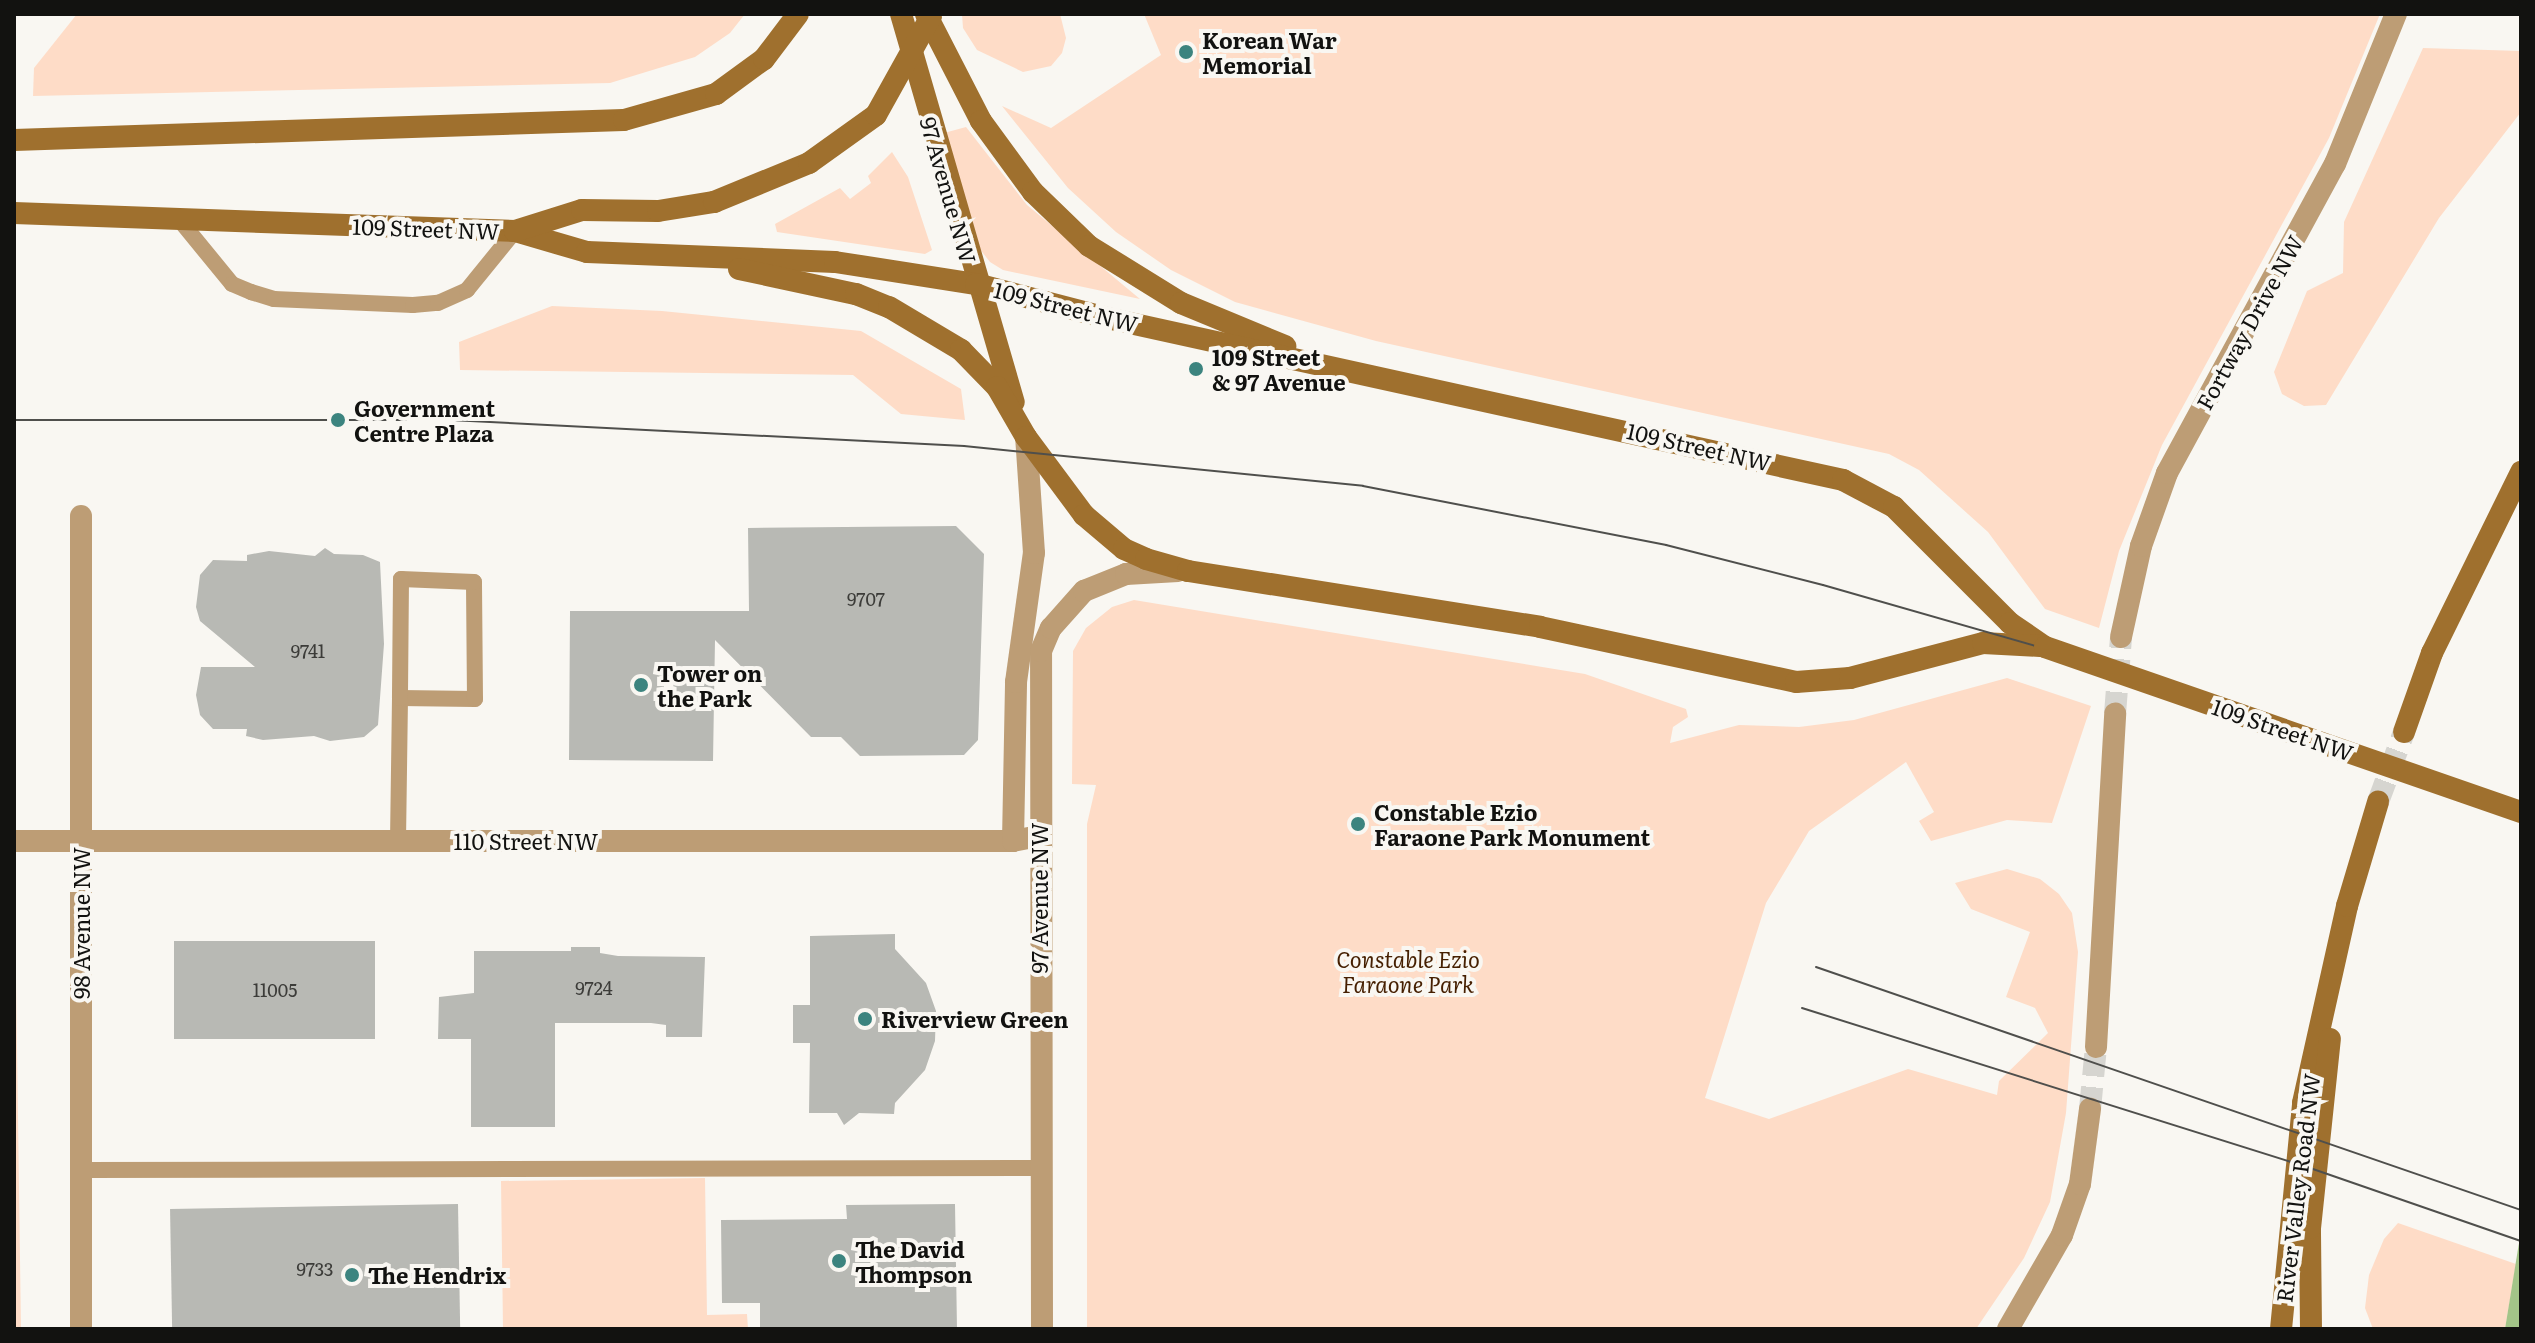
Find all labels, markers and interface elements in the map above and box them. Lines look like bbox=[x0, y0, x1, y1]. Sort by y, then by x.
place label: Korean War Memorial bbox=[1202, 26, 1337, 78]
marker: Korean War Memorial bbox=[1177, 43, 1195, 61]
street label: 97 Avenue NW bbox=[916, 114, 982, 266]
street label: 109 Street NW bbox=[352, 212, 500, 244]
street label: Fortway Drive NW bbox=[2190, 230, 2308, 414]
street label: 109 Street NW bbox=[991, 275, 1141, 337]
place label: 109 Street & 97 Avenue bbox=[1212, 343, 1346, 394]
marker: 109 Street & 97 Avenue bbox=[1187, 360, 1205, 378]
place label: Government Centre Plaza bbox=[354, 394, 495, 446]
marker: Government Centre Plaza bbox=[329, 411, 347, 429]
street label: 109 Street NW bbox=[1624, 417, 1774, 475]
house number: 9707 bbox=[847, 588, 885, 610]
house number: 9741 bbox=[291, 640, 325, 662]
place label: Tower on the Park bbox=[657, 659, 762, 710]
marker: Tower on the Park bbox=[632, 676, 650, 694]
street label: 109 Street NW bbox=[2209, 693, 2357, 765]
place label: Constable Ezio Faraone Park Monument bbox=[1374, 798, 1650, 850]
marker: Constable Ezio Faraone Park Monument bbox=[1349, 815, 1367, 833]
street label: 97 Avenue NW bbox=[1026, 823, 1052, 973]
street label: 110 Street NW bbox=[454, 828, 598, 854]
street label: 98 Avenue NW bbox=[68, 847, 94, 999]
park label: Constable Ezio Faraone Park bbox=[1336, 945, 1480, 996]
house number: 9724 bbox=[575, 977, 613, 999]
house number: 11005 bbox=[253, 979, 297, 1001]
place label: Riverview Green bbox=[881, 1006, 1069, 1032]
marker: Riverview Green bbox=[856, 1010, 874, 1028]
street label: River Valley Road NW bbox=[2270, 1072, 2324, 1304]
place label: The David Thompson bbox=[855, 1235, 972, 1286]
marker: The David Thompson bbox=[830, 1252, 848, 1270]
house number: 9733 bbox=[296, 1258, 334, 1280]
place label: The Hendrix bbox=[368, 1262, 506, 1288]
marker: The Hendrix bbox=[343, 1266, 361, 1284]

